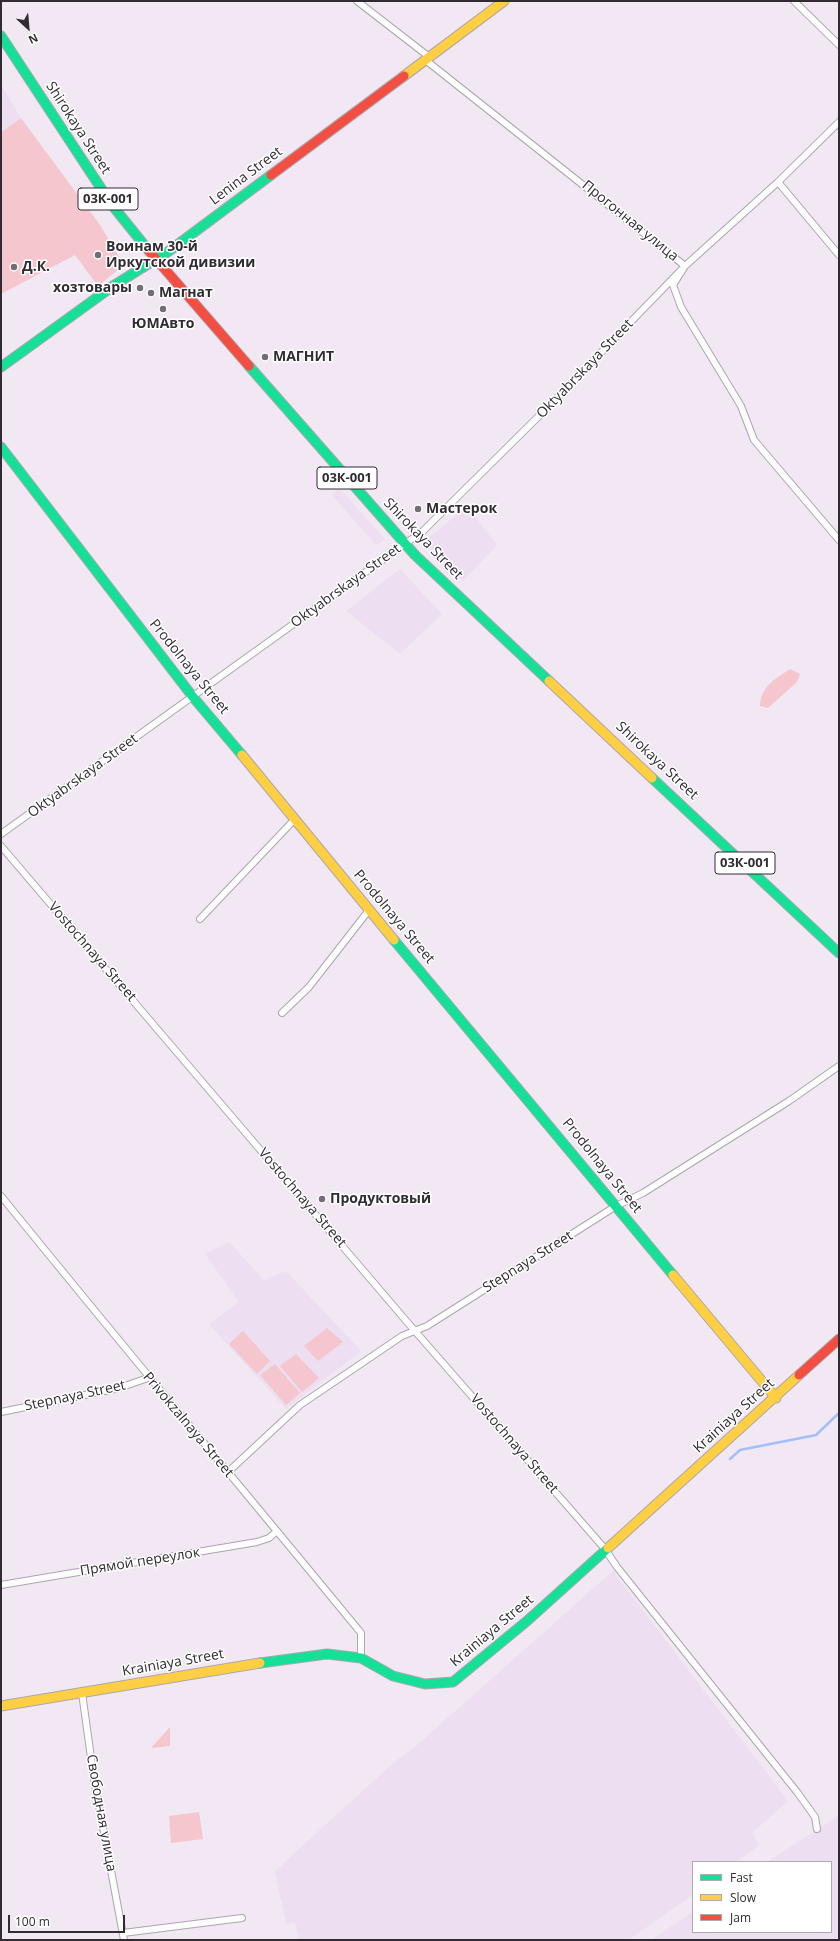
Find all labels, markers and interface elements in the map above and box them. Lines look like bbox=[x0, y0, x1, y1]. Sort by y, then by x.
north arrow bbox=[8, 8, 48, 48]
text: N bbox=[26, 31, 41, 48]
street label: Shirokaya Street bbox=[42, 79, 114, 177]
street label: Lenina Street bbox=[206, 143, 286, 209]
street label: Прогонная улица bbox=[578, 177, 682, 265]
road number: 03К-001 bbox=[78, 188, 138, 210]
place label: Воинам 30-й Иркутской дивизии bbox=[106, 239, 255, 272]
marker: Воинам 30-й Иркутской дивизии bbox=[93, 250, 103, 260]
place label: Д.К. bbox=[22, 259, 50, 275]
marker: Д.К. bbox=[9, 262, 19, 272]
place label: хозтовары bbox=[53, 280, 132, 296]
marker: хозтовары bbox=[135, 283, 145, 293]
place label: Магнат bbox=[159, 285, 213, 301]
marker: Магнат bbox=[146, 288, 156, 298]
marker: ЮМАвто bbox=[158, 304, 168, 314]
place label: ЮМАвто bbox=[131, 316, 195, 332]
street label: Oktyabrskaya Street bbox=[533, 316, 637, 422]
place label: МАГНИТ bbox=[273, 349, 334, 365]
marker: МАГНИТ bbox=[260, 352, 270, 362]
road number: 03К-001 bbox=[317, 467, 377, 489]
street label: Shirokaya Street bbox=[380, 495, 466, 583]
place label: Мастерок bbox=[426, 501, 497, 517]
marker: Мастерок bbox=[413, 504, 423, 514]
street label: Oktyabrskaya Street bbox=[288, 541, 404, 631]
street label: Prodolnaya Street bbox=[146, 616, 232, 718]
street label: Shirokaya Street bbox=[612, 719, 702, 803]
street label: Oktyabrskaya Street bbox=[25, 731, 141, 821]
road number: 03К-001 bbox=[715, 852, 775, 874]
street label: Prodolnaya Street bbox=[350, 867, 438, 967]
street label: Vostochnaya Street bbox=[44, 899, 140, 1005]
street label: Prodolnaya Street bbox=[559, 1115, 645, 1217]
street label: Vostochnaya Street bbox=[254, 1145, 350, 1251]
place label: Продуктовый bbox=[330, 1191, 431, 1207]
marker: Продуктовый bbox=[317, 1194, 327, 1204]
street label: Stepnaya Street bbox=[480, 1228, 576, 1296]
street label: Privokzalnaya Street bbox=[139, 1369, 237, 1481]
street label: Krainiaya Street bbox=[690, 1375, 778, 1457]
street label: Stepnaya Street bbox=[23, 1377, 127, 1415]
street label: Vostochnaya Street bbox=[466, 1391, 562, 1497]
street label: Прямой переулок bbox=[79, 1544, 201, 1580]
street label: Krainiaya Street bbox=[447, 1591, 537, 1671]
street label: Krainiaya Street bbox=[121, 1646, 225, 1680]
street label: Свободная улица bbox=[82, 1753, 120, 1873]
legend bbox=[692, 1861, 832, 1933]
text: Fast bbox=[730, 1869, 753, 1886]
text: Slow bbox=[730, 1889, 756, 1906]
scale bar bbox=[10, 1907, 127, 1933]
text: Jam bbox=[730, 1909, 751, 1926]
text: 100 m bbox=[15, 1913, 50, 1930]

